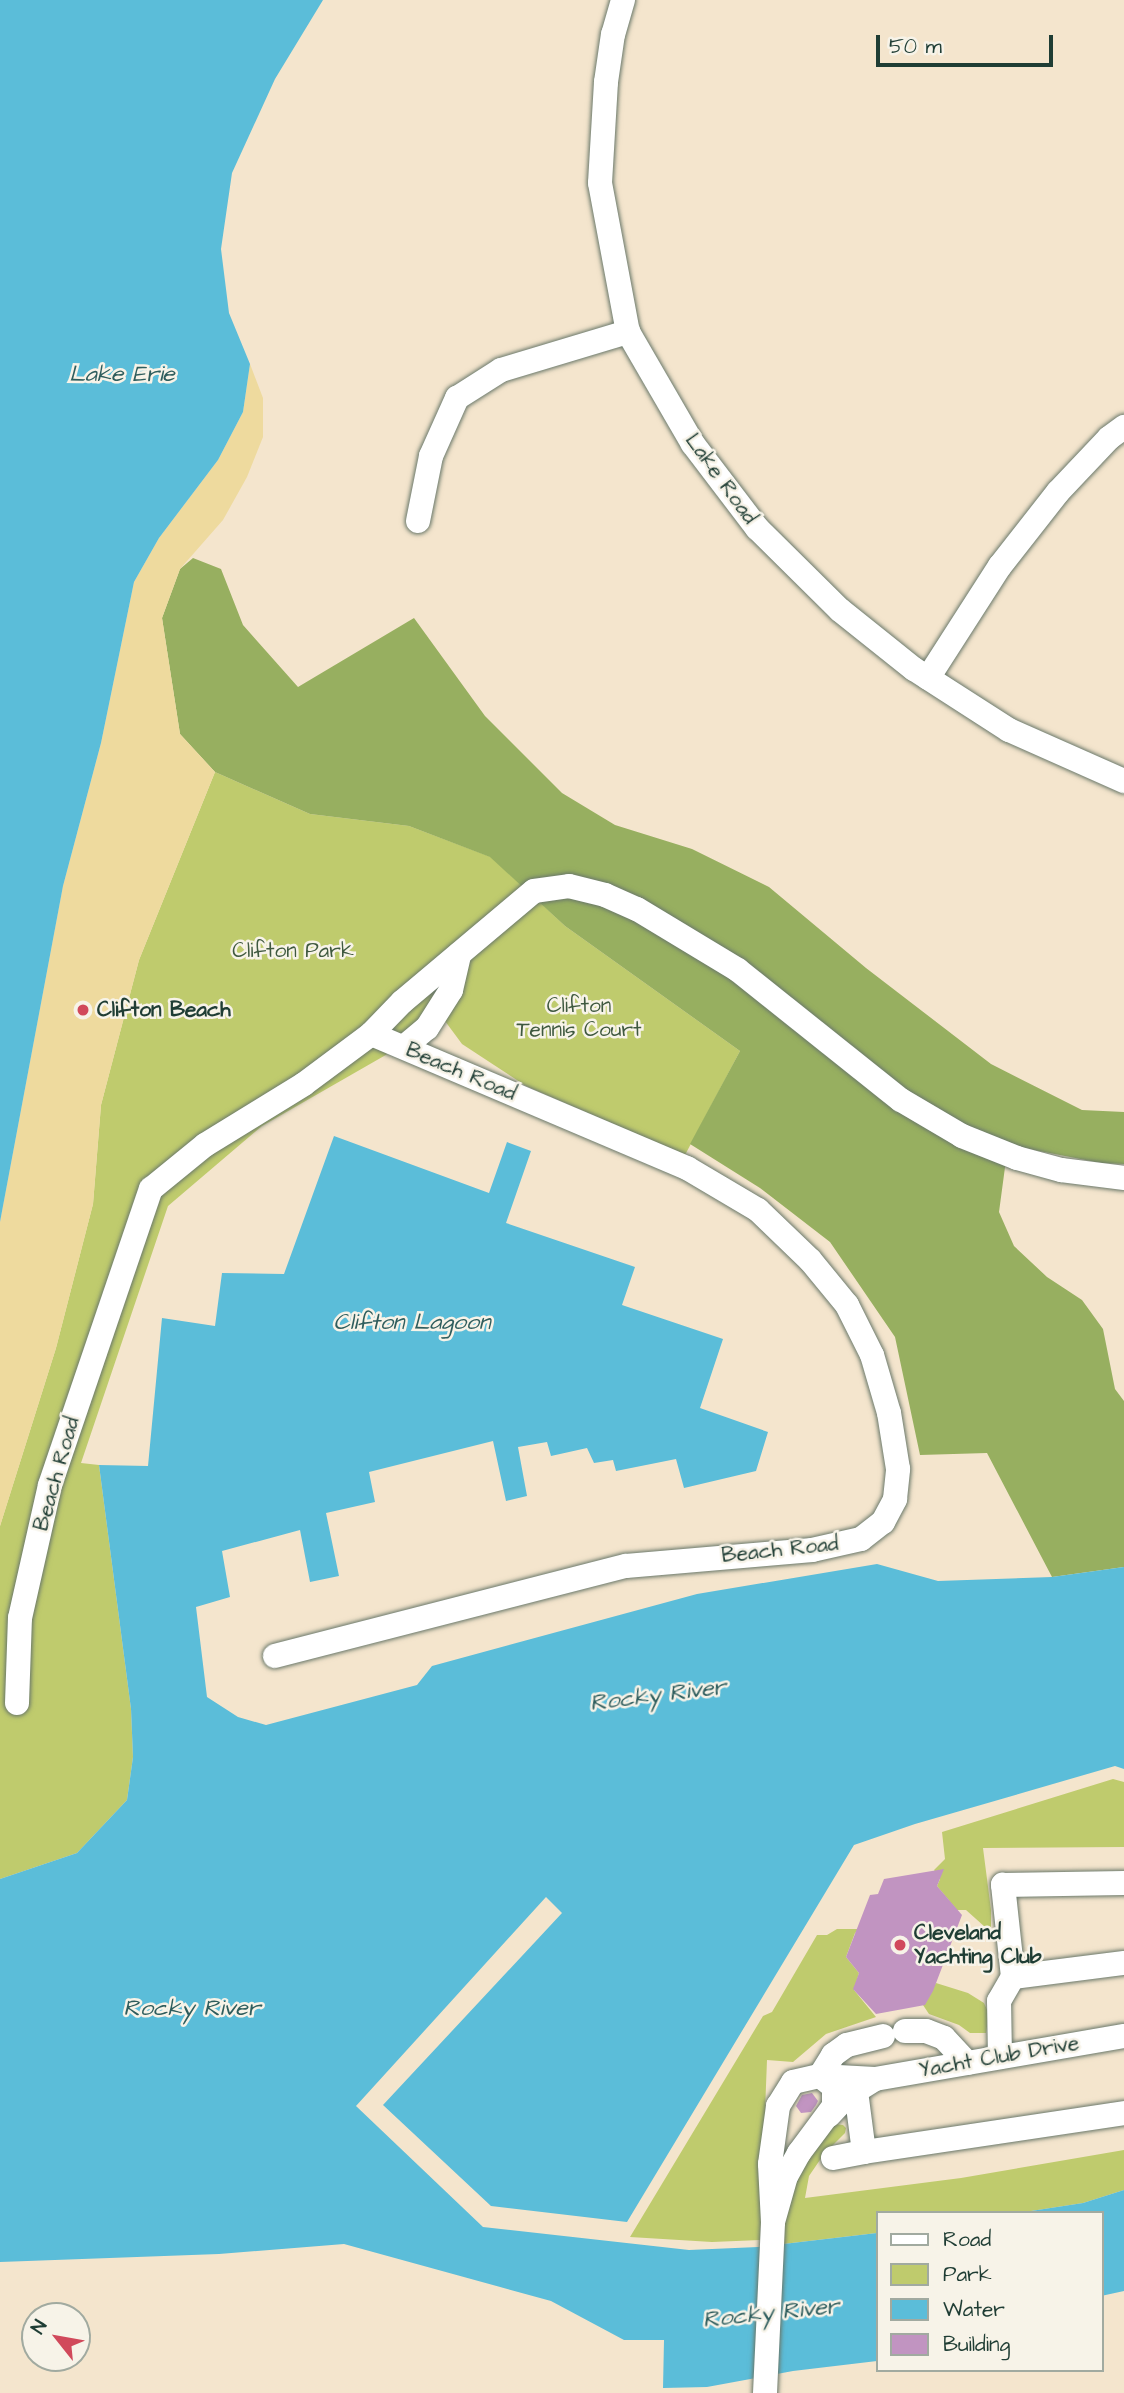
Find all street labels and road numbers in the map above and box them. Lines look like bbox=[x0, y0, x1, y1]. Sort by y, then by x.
street label: Lake Road bbox=[680, 429, 762, 529]
street label: Beach Road bbox=[402, 1037, 520, 1107]
street label: Beach Road bbox=[29, 1414, 85, 1534]
street label: Beach Road bbox=[720, 1531, 840, 1569]
street label: Yacht Club Drive bbox=[917, 2031, 1081, 2083]

